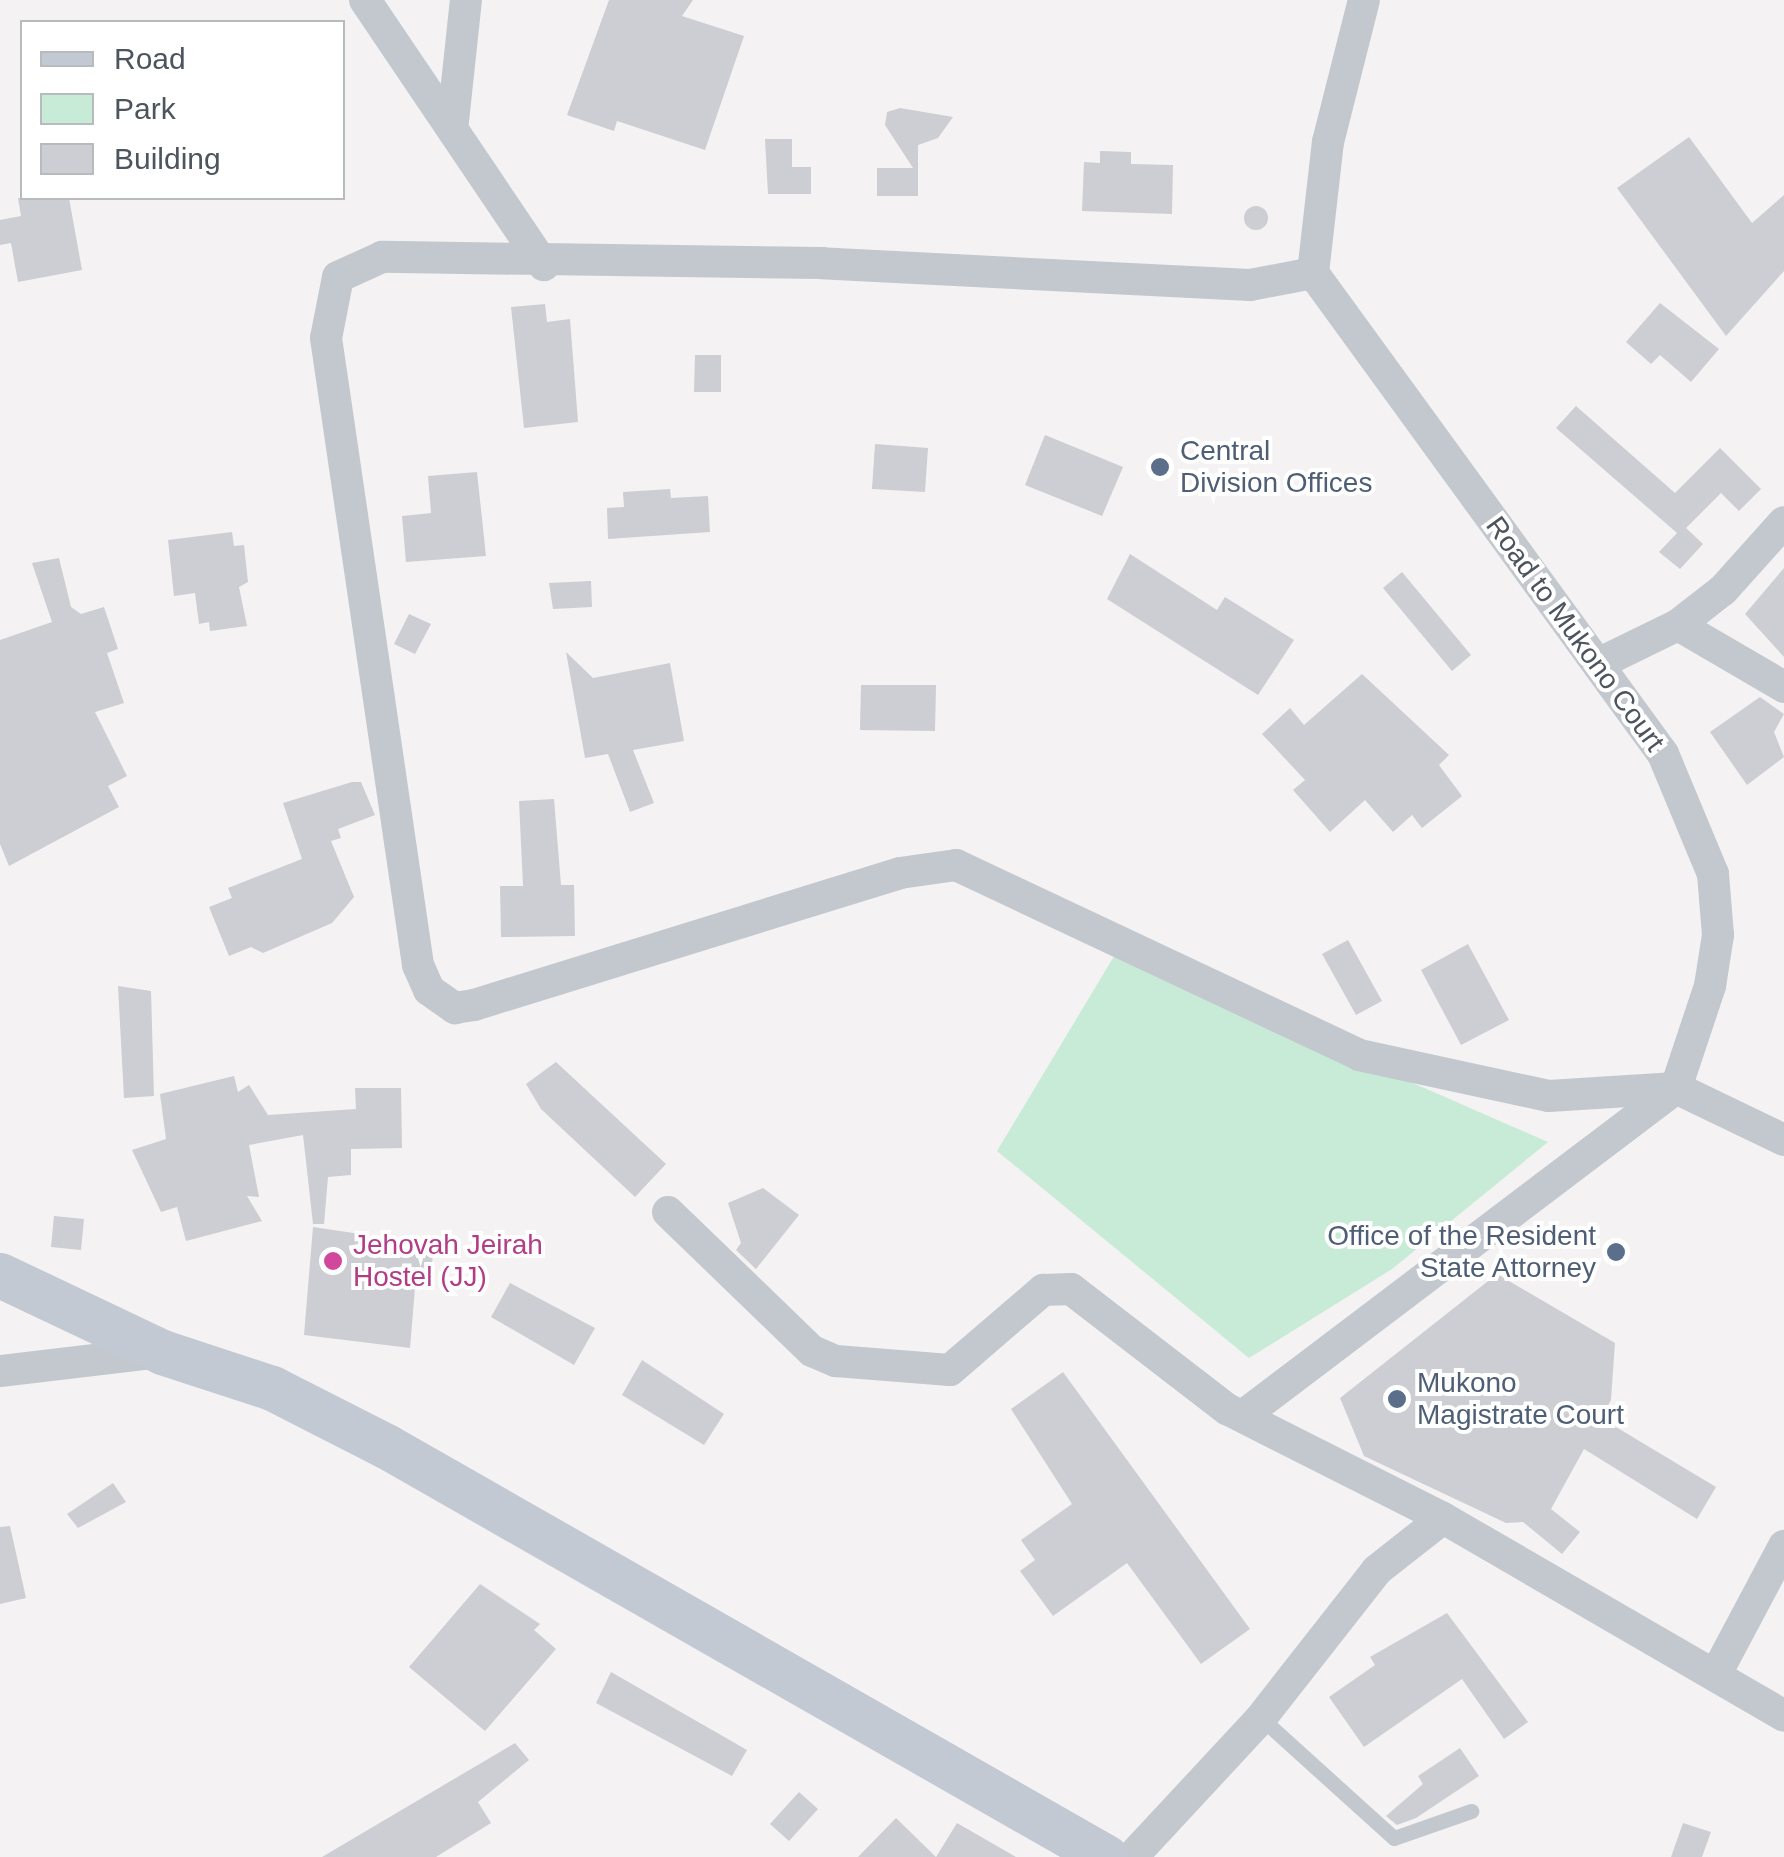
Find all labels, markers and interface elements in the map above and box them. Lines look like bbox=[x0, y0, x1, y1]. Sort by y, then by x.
legend bbox=[20, 20, 345, 200]
text: Road bbox=[114, 42, 186, 75]
text: Park bbox=[114, 92, 176, 125]
text: Building bbox=[114, 142, 221, 175]
place label: Central Division Offices bbox=[1180, 434, 1372, 500]
marker: Central Division Offices bbox=[1149, 456, 1171, 478]
street label: Road to Mukono Court bbox=[1479, 510, 1671, 758]
place label: Office of the Resident State Attorney bbox=[1327, 1219, 1596, 1285]
place label: Jehovah Jeirah Hostel (JJ) bbox=[353, 1228, 543, 1294]
marker: Office of the Resident State Attorney bbox=[1605, 1241, 1627, 1263]
marker: Jehovah Jeirah Hostel (JJ) bbox=[322, 1250, 344, 1272]
place label: Mukono Magistrate Court bbox=[1417, 1366, 1624, 1432]
marker: Mukono Magistrate Court bbox=[1386, 1388, 1408, 1410]

